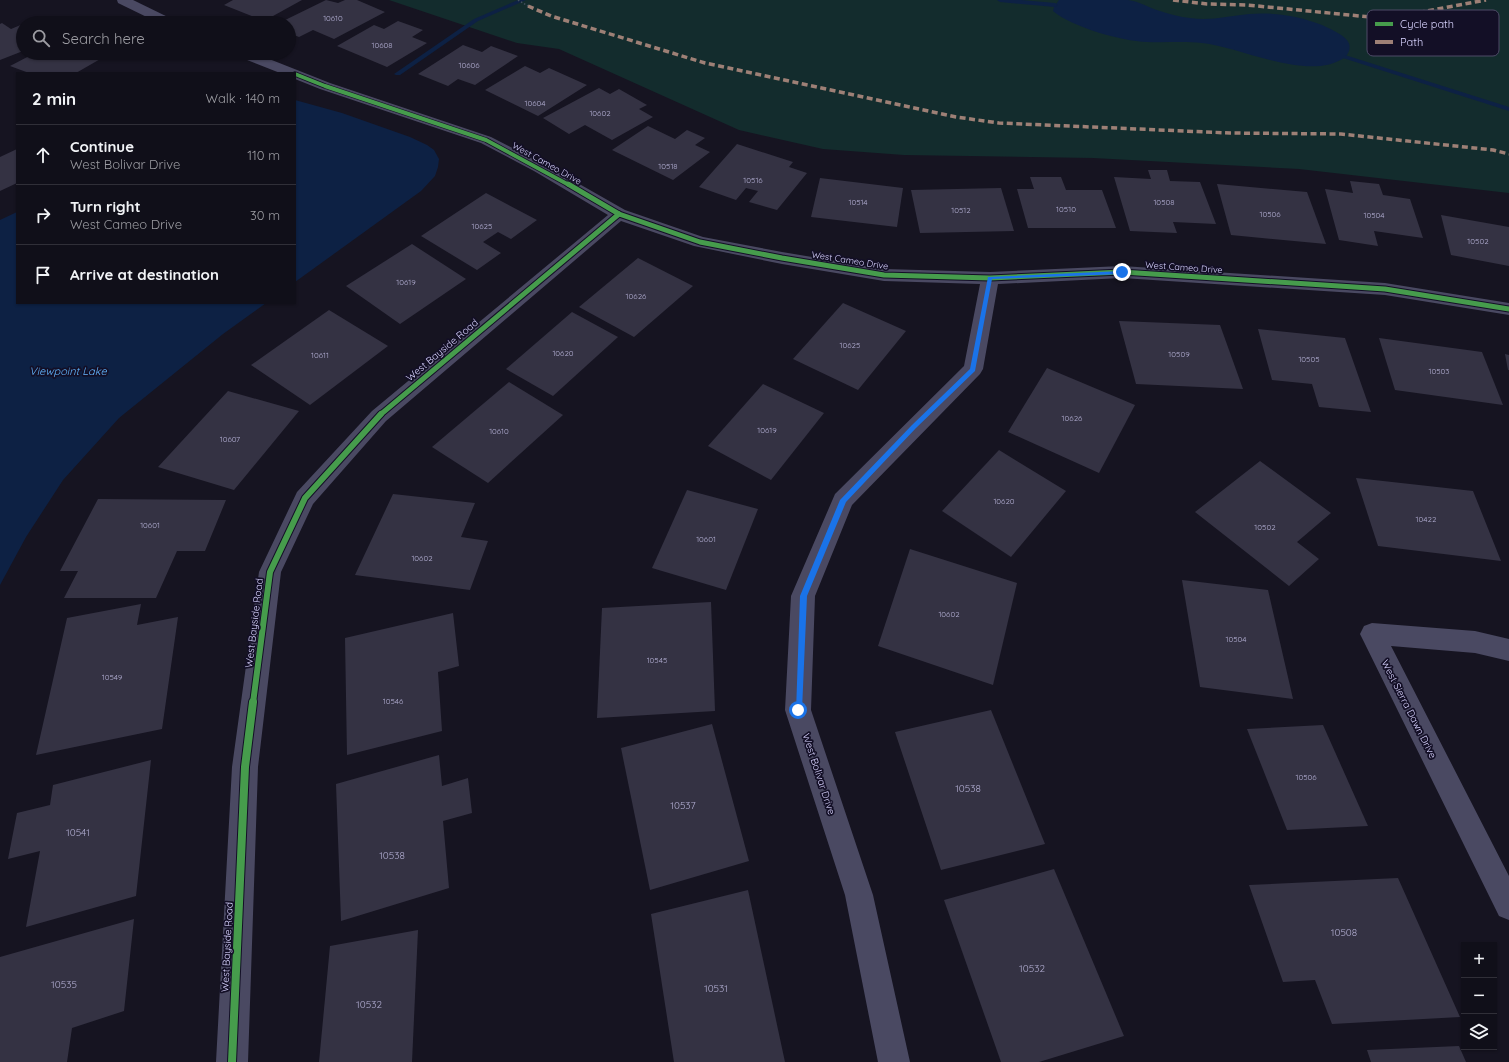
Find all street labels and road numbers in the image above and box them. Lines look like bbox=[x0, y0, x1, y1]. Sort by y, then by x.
street label: West Cameo Drive bbox=[510, 139, 584, 187]
street label: West Cameo Drive bbox=[811, 249, 889, 271]
street label: West Cameo Drive bbox=[1145, 259, 1223, 275]
street label: West Bayside Road bbox=[403, 316, 481, 384]
street label: West Bayside Road bbox=[242, 577, 266, 669]
street label: West Sierra Dawn Drive bbox=[1378, 657, 1440, 761]
street label: West Bolivar Drive bbox=[800, 732, 838, 817]
street label: West Bayside Road bbox=[218, 902, 236, 992]

